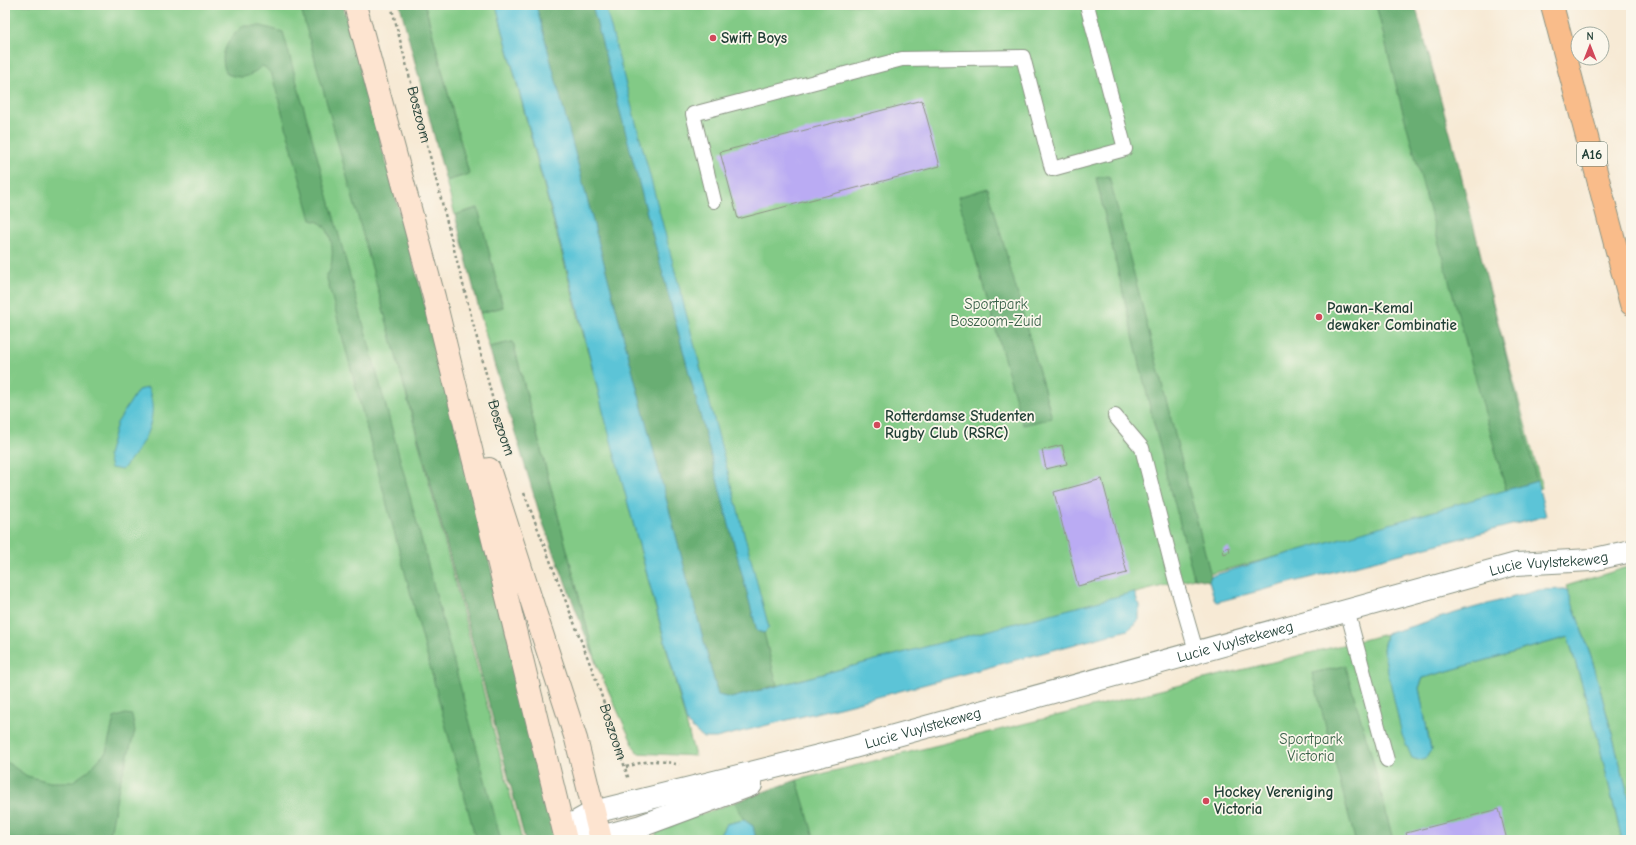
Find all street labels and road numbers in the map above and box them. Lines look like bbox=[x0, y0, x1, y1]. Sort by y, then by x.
street label: Boszoom bbox=[403, 84, 435, 145]
road number: A16 bbox=[1577, 142, 1607, 166]
street label: Boszoom bbox=[484, 398, 519, 458]
street label: Lucie Vuylstekeweg bbox=[1487, 547, 1610, 580]
street label: Lucie Vuylstekeweg bbox=[1175, 617, 1295, 666]
street label: Boszoom bbox=[596, 702, 631, 762]
street label: Lucie Vuylstekeweg bbox=[863, 703, 983, 753]

